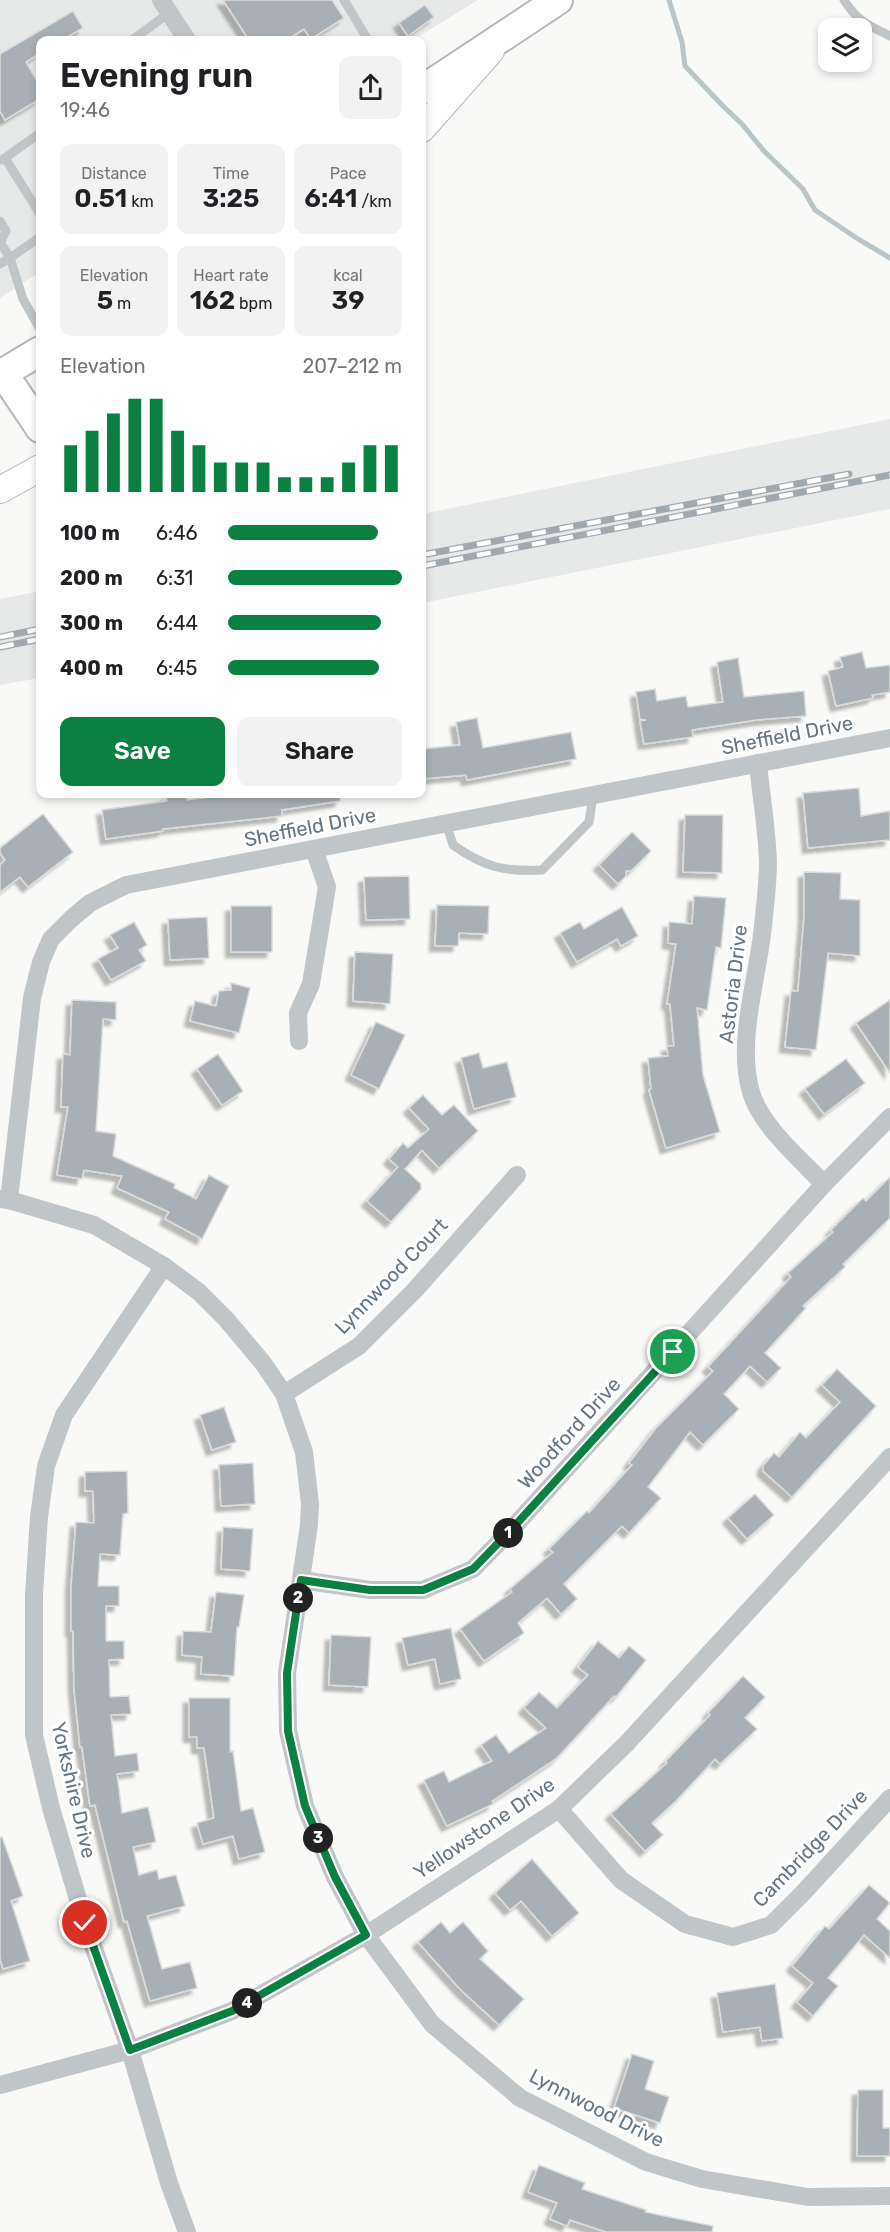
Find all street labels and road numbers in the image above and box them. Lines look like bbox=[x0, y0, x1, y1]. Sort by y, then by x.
street label: Sheffield Drive bbox=[719, 710, 855, 760]
street label: Sheffield Drive bbox=[242, 802, 378, 852]
street label: Astoria Drive bbox=[714, 923, 752, 1045]
street label: Lynnwood Court bbox=[329, 1213, 453, 1339]
street label: Woodford Drive bbox=[513, 1372, 625, 1494]
street label: Yorkshire Drive bbox=[47, 1719, 101, 1861]
street label: Yellowstone Drive bbox=[409, 1772, 559, 1884]
street label: Cambridge Drive bbox=[748, 1784, 872, 1912]
street label: Lynnwood Drive bbox=[526, 2064, 668, 2152]

